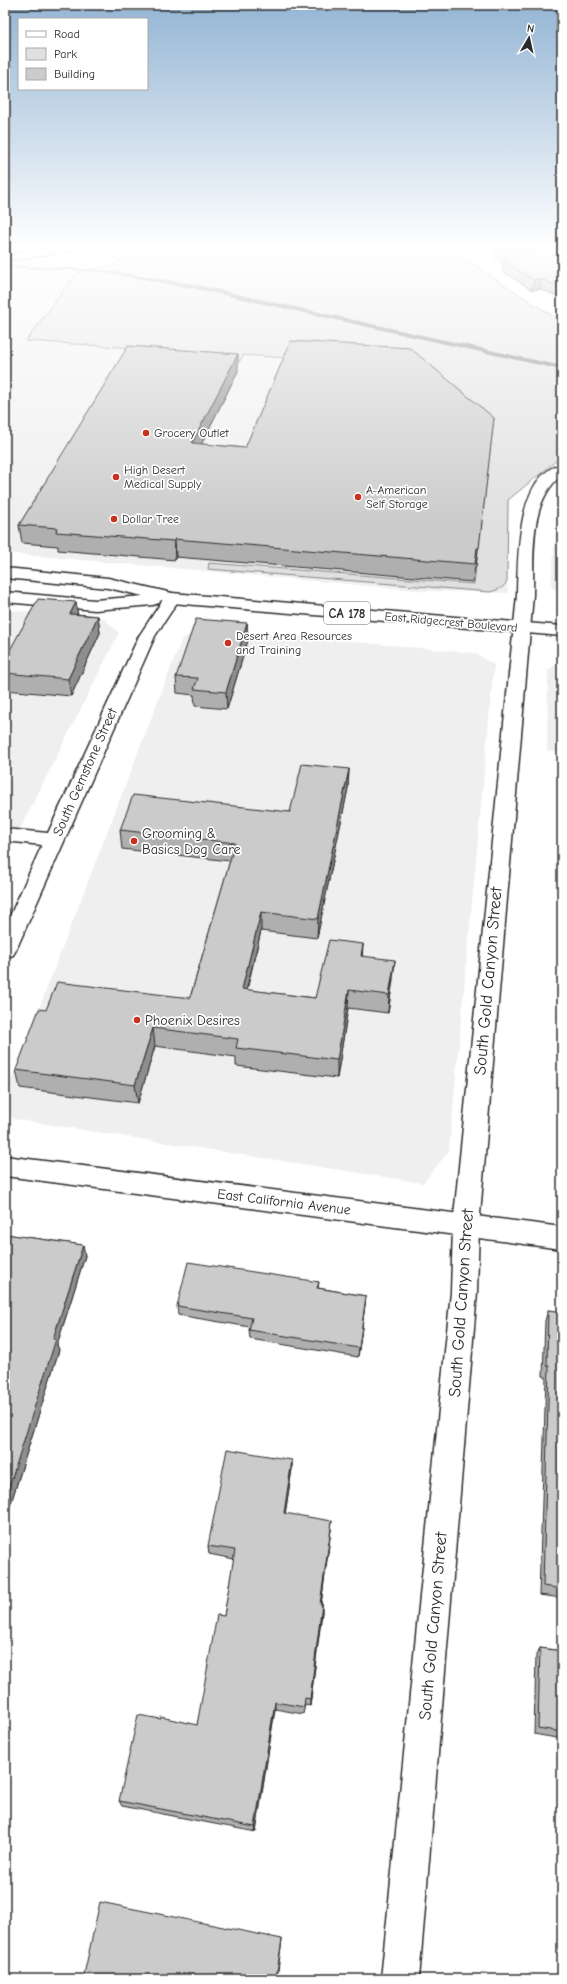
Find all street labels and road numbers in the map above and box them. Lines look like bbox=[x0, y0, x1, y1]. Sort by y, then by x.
road number: CA 178 bbox=[324, 602, 370, 624]
street label: East Ridgecrest Boulevard bbox=[384, 609, 518, 635]
street label: South Gemstone Street bbox=[49, 704, 121, 839]
street label: South Gold Canyon Street bbox=[470, 885, 506, 1076]
street label: East California Avenue bbox=[216, 1185, 352, 1219]
street label: South Gold Canyon Street bbox=[445, 1207, 477, 1398]
street label: South Gold Canyon Street bbox=[415, 1530, 451, 1721]

